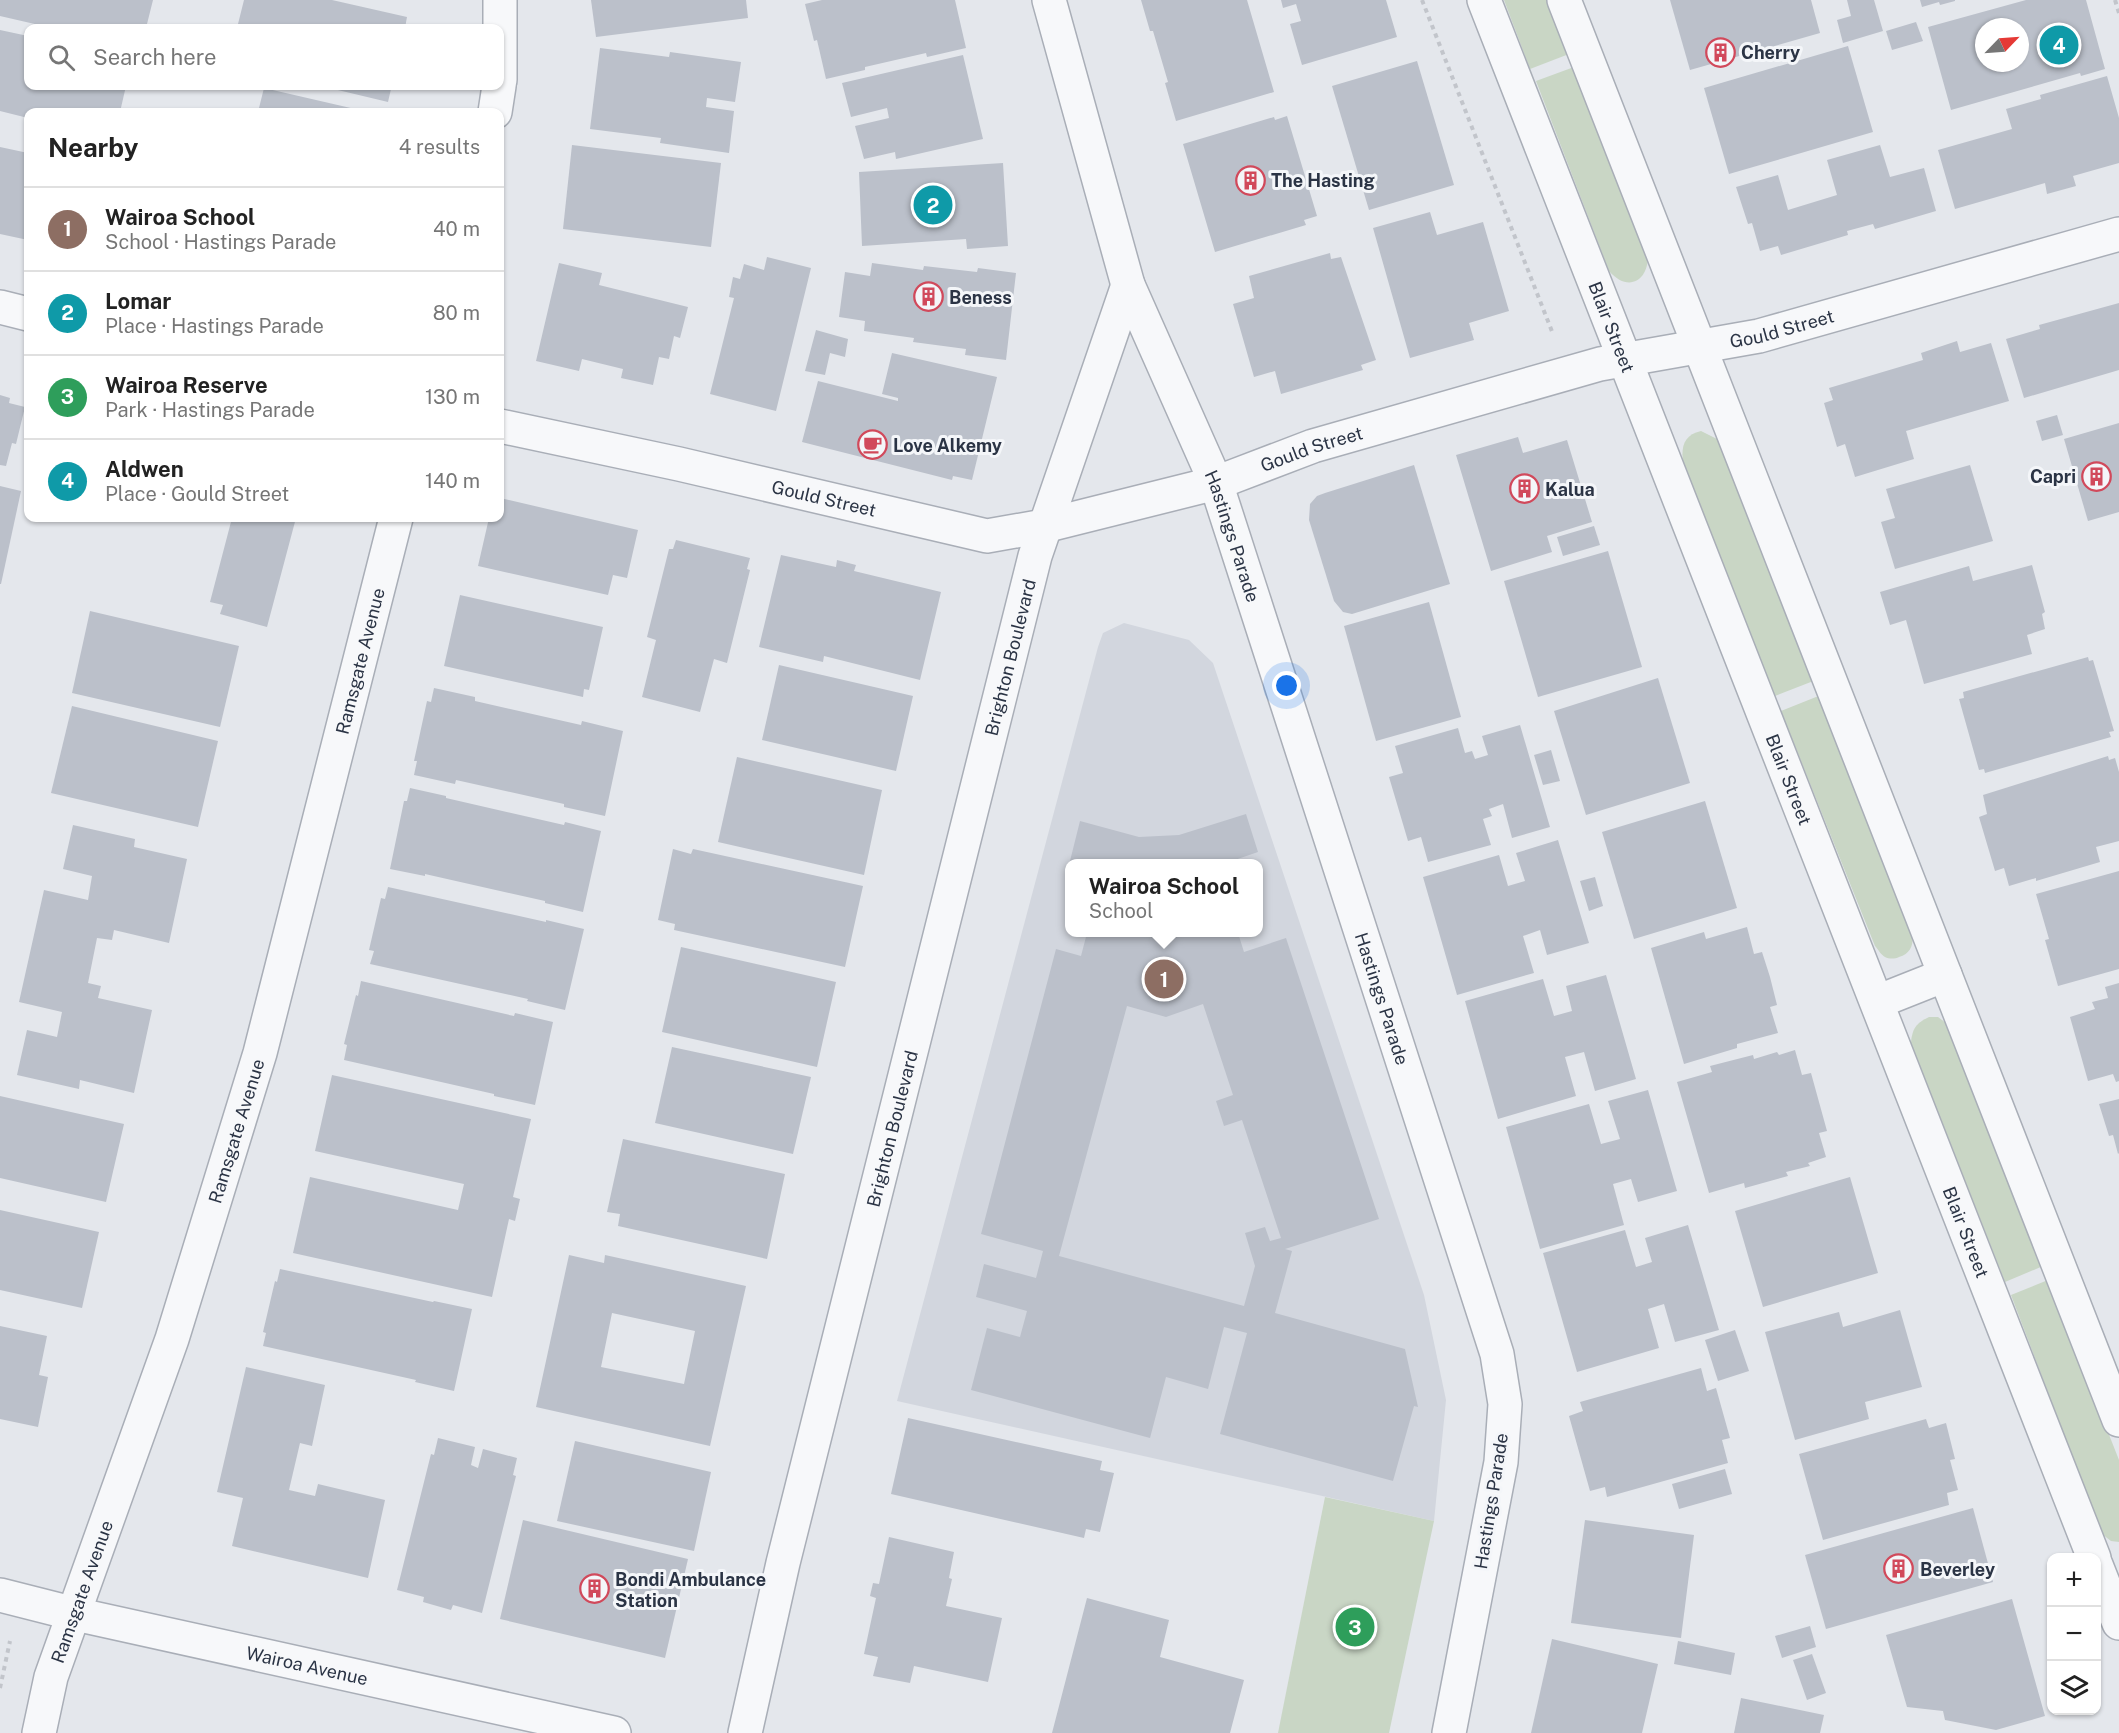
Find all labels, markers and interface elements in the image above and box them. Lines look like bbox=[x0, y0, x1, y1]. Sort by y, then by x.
north arrow bbox=[1975, 18, 2029, 72]
pin: 4 bbox=[2040, 22, 2078, 68]
search box bbox=[24, 24, 504, 90]
building icon: Cherry bbox=[1704, 36, 1736, 68]
icon: search bbox=[45, 41, 78, 74]
place label: Cherry bbox=[1741, 42, 1800, 63]
text: Search here bbox=[93, 44, 217, 70]
text: Nearby bbox=[48, 132, 138, 163]
text: 4 results bbox=[399, 135, 480, 159]
building icon: The Hasting bbox=[1234, 164, 1266, 196]
place label: The Hasting bbox=[1271, 170, 1375, 191]
pin: 2 bbox=[914, 182, 952, 228]
text: Wairoa School bbox=[105, 204, 255, 230]
text: 1 bbox=[63, 217, 72, 241]
text: 40 m bbox=[433, 217, 480, 241]
text: School · Hastings Parade bbox=[105, 230, 336, 254]
street label: Blair Street bbox=[1585, 278, 1639, 375]
building icon: Beness bbox=[912, 281, 944, 313]
place label: Beness bbox=[949, 287, 1012, 308]
text: Lomar bbox=[105, 288, 171, 314]
text: 2 bbox=[61, 301, 74, 325]
text: 80 m bbox=[433, 301, 480, 325]
street label: Gould Street bbox=[1728, 305, 1836, 351]
text: Place · Hastings Parade bbox=[105, 314, 324, 338]
text: Wairoa Reserve bbox=[105, 372, 268, 398]
text: 3 bbox=[61, 385, 74, 409]
text: 130 m bbox=[425, 385, 480, 409]
text: Park · Hastings Parade bbox=[105, 398, 315, 422]
street label: Gould Street bbox=[1257, 422, 1365, 476]
cafe icon: Love Alkemy bbox=[856, 429, 888, 461]
place label: Love Alkemy bbox=[893, 435, 1002, 456]
text: Aldwen bbox=[105, 456, 184, 482]
building icon: Capri bbox=[2081, 460, 2113, 492]
place label: Capri bbox=[2030, 466, 2076, 487]
street label: Hastings Parade bbox=[1201, 467, 1264, 605]
text: 4 bbox=[61, 469, 74, 493]
text: 140 m bbox=[425, 469, 480, 493]
building icon: Kalua bbox=[1508, 473, 1540, 505]
street label: Gould Street bbox=[770, 476, 878, 520]
place label: Kalua bbox=[1545, 479, 1595, 500]
text: Place · Gould Street bbox=[105, 482, 289, 506]
street label: Brighton Boulevard bbox=[980, 577, 1039, 738]
street label: Ramsgate Avenue bbox=[331, 586, 388, 736]
your location bbox=[1272, 671, 1301, 700]
street label: Blair Street bbox=[1762, 731, 1816, 828]
popup bbox=[1065, 859, 1263, 937]
text: Wairoa School bbox=[1089, 873, 1239, 899]
text: School bbox=[1089, 899, 1153, 923]
street label: Hastings Parade bbox=[1351, 930, 1413, 1067]
pin: 1 bbox=[1144, 956, 1184, 1002]
street label: Brighton Boulevard bbox=[862, 1048, 921, 1209]
street label: Ramsgate Avenue bbox=[204, 1056, 268, 1206]
street label: Blair Street bbox=[1939, 1183, 1994, 1280]
street label: Hastings Parade bbox=[1470, 1431, 1512, 1571]
street label: Ramsgate Avenue bbox=[46, 1517, 117, 1666]
building icon: Beverley bbox=[1883, 1553, 1915, 1585]
map controls bbox=[2047, 1553, 2101, 1715]
button: + bbox=[2047, 1553, 2101, 1607]
place label: Beverley bbox=[1920, 1559, 1995, 1580]
place label: Bondi Ambulance Station bbox=[615, 1569, 766, 1611]
building icon: Bondi Ambulance Station bbox=[578, 1573, 610, 1605]
pin: 3 bbox=[1336, 1604, 1374, 1650]
button: − bbox=[2047, 1607, 2101, 1661]
street label: Wairoa Avenue bbox=[244, 1642, 370, 1689]
button: layers bbox=[2047, 1661, 2101, 1715]

